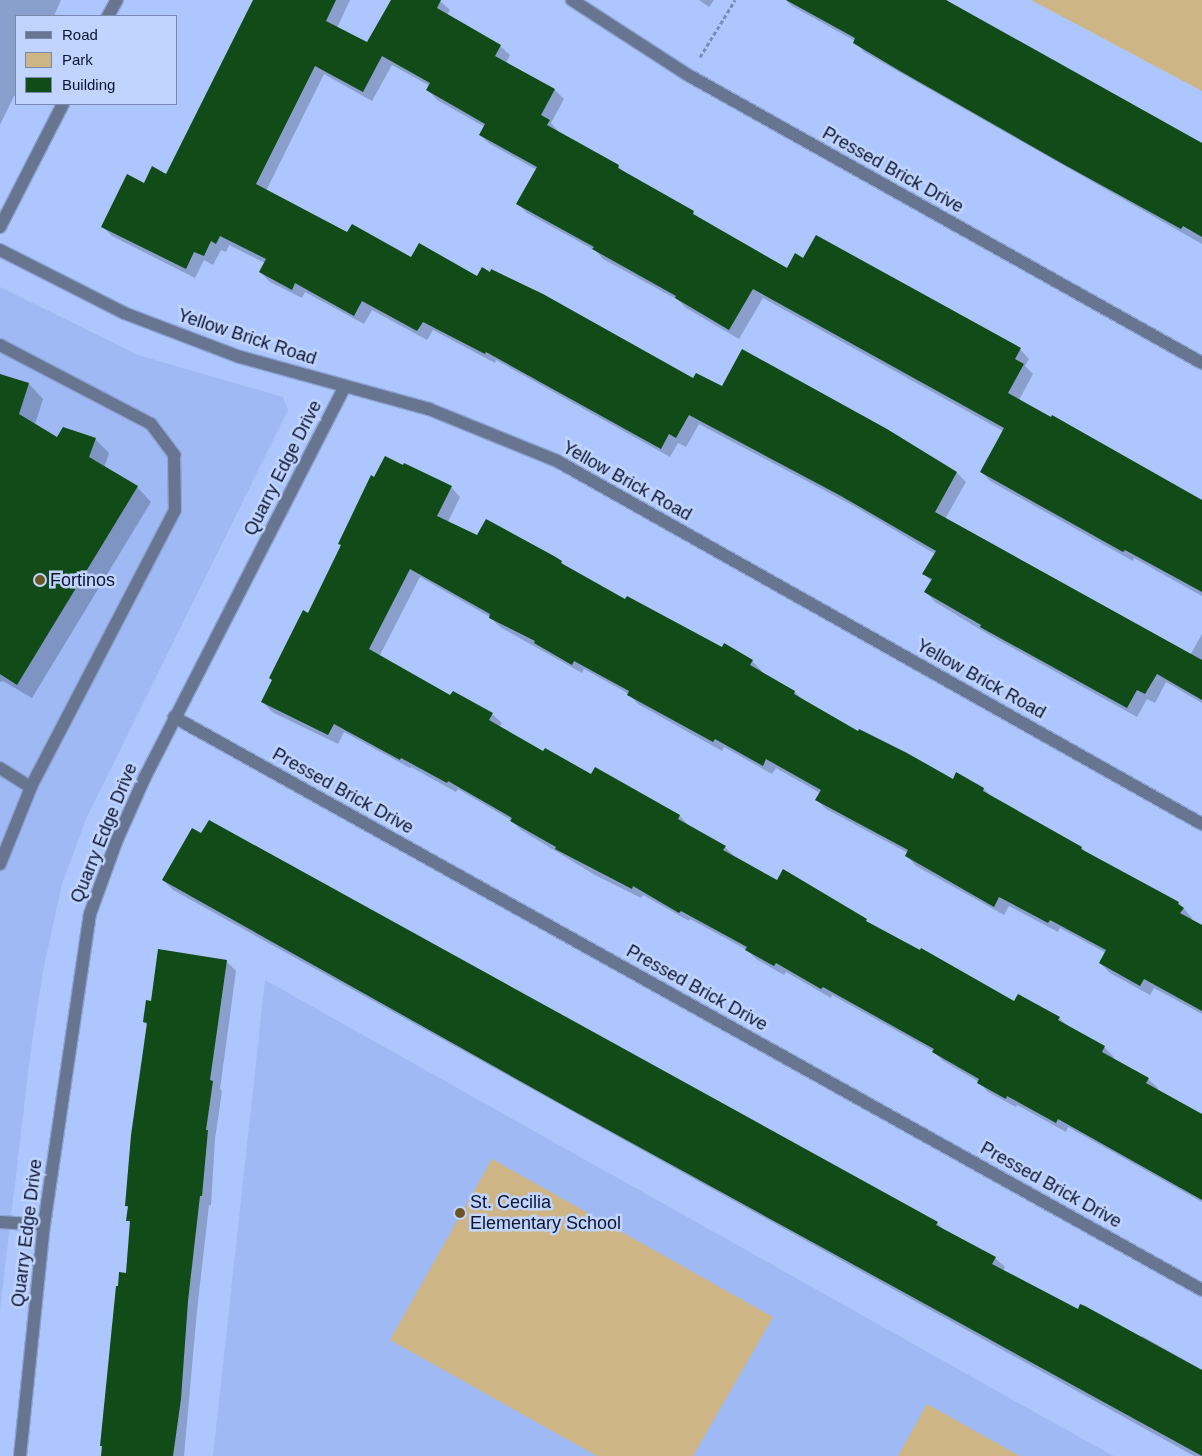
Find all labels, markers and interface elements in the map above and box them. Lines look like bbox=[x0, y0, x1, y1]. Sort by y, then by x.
legend bbox=[15, 15, 178, 105]
text: Road bbox=[62, 26, 98, 43]
text: Park bbox=[62, 51, 93, 68]
text: Building bbox=[62, 76, 115, 93]
street label: Pressed Brick Drive bbox=[819, 122, 967, 218]
street label: Yellow Brick Road bbox=[175, 304, 319, 370]
street label: Quarry Edge Drive bbox=[240, 397, 326, 539]
street label: Yellow Brick Road bbox=[559, 437, 695, 525]
place label: Fortinos bbox=[50, 569, 115, 591]
marker: Fortinos bbox=[34, 574, 46, 586]
street label: Yellow Brick Road bbox=[913, 635, 1049, 723]
street label: Pressed Brick Drive bbox=[269, 743, 417, 839]
street label: Quarry Edge Drive bbox=[66, 760, 142, 906]
street label: Pressed Brick Drive bbox=[623, 940, 771, 1036]
street label: Pressed Brick Drive bbox=[977, 1137, 1125, 1233]
street label: Quarry Edge Drive bbox=[7, 1158, 47, 1308]
place label: St. Cecilia Elementary School bbox=[470, 1192, 621, 1234]
marker: St. Cecilia Elementary School bbox=[454, 1207, 466, 1219]

